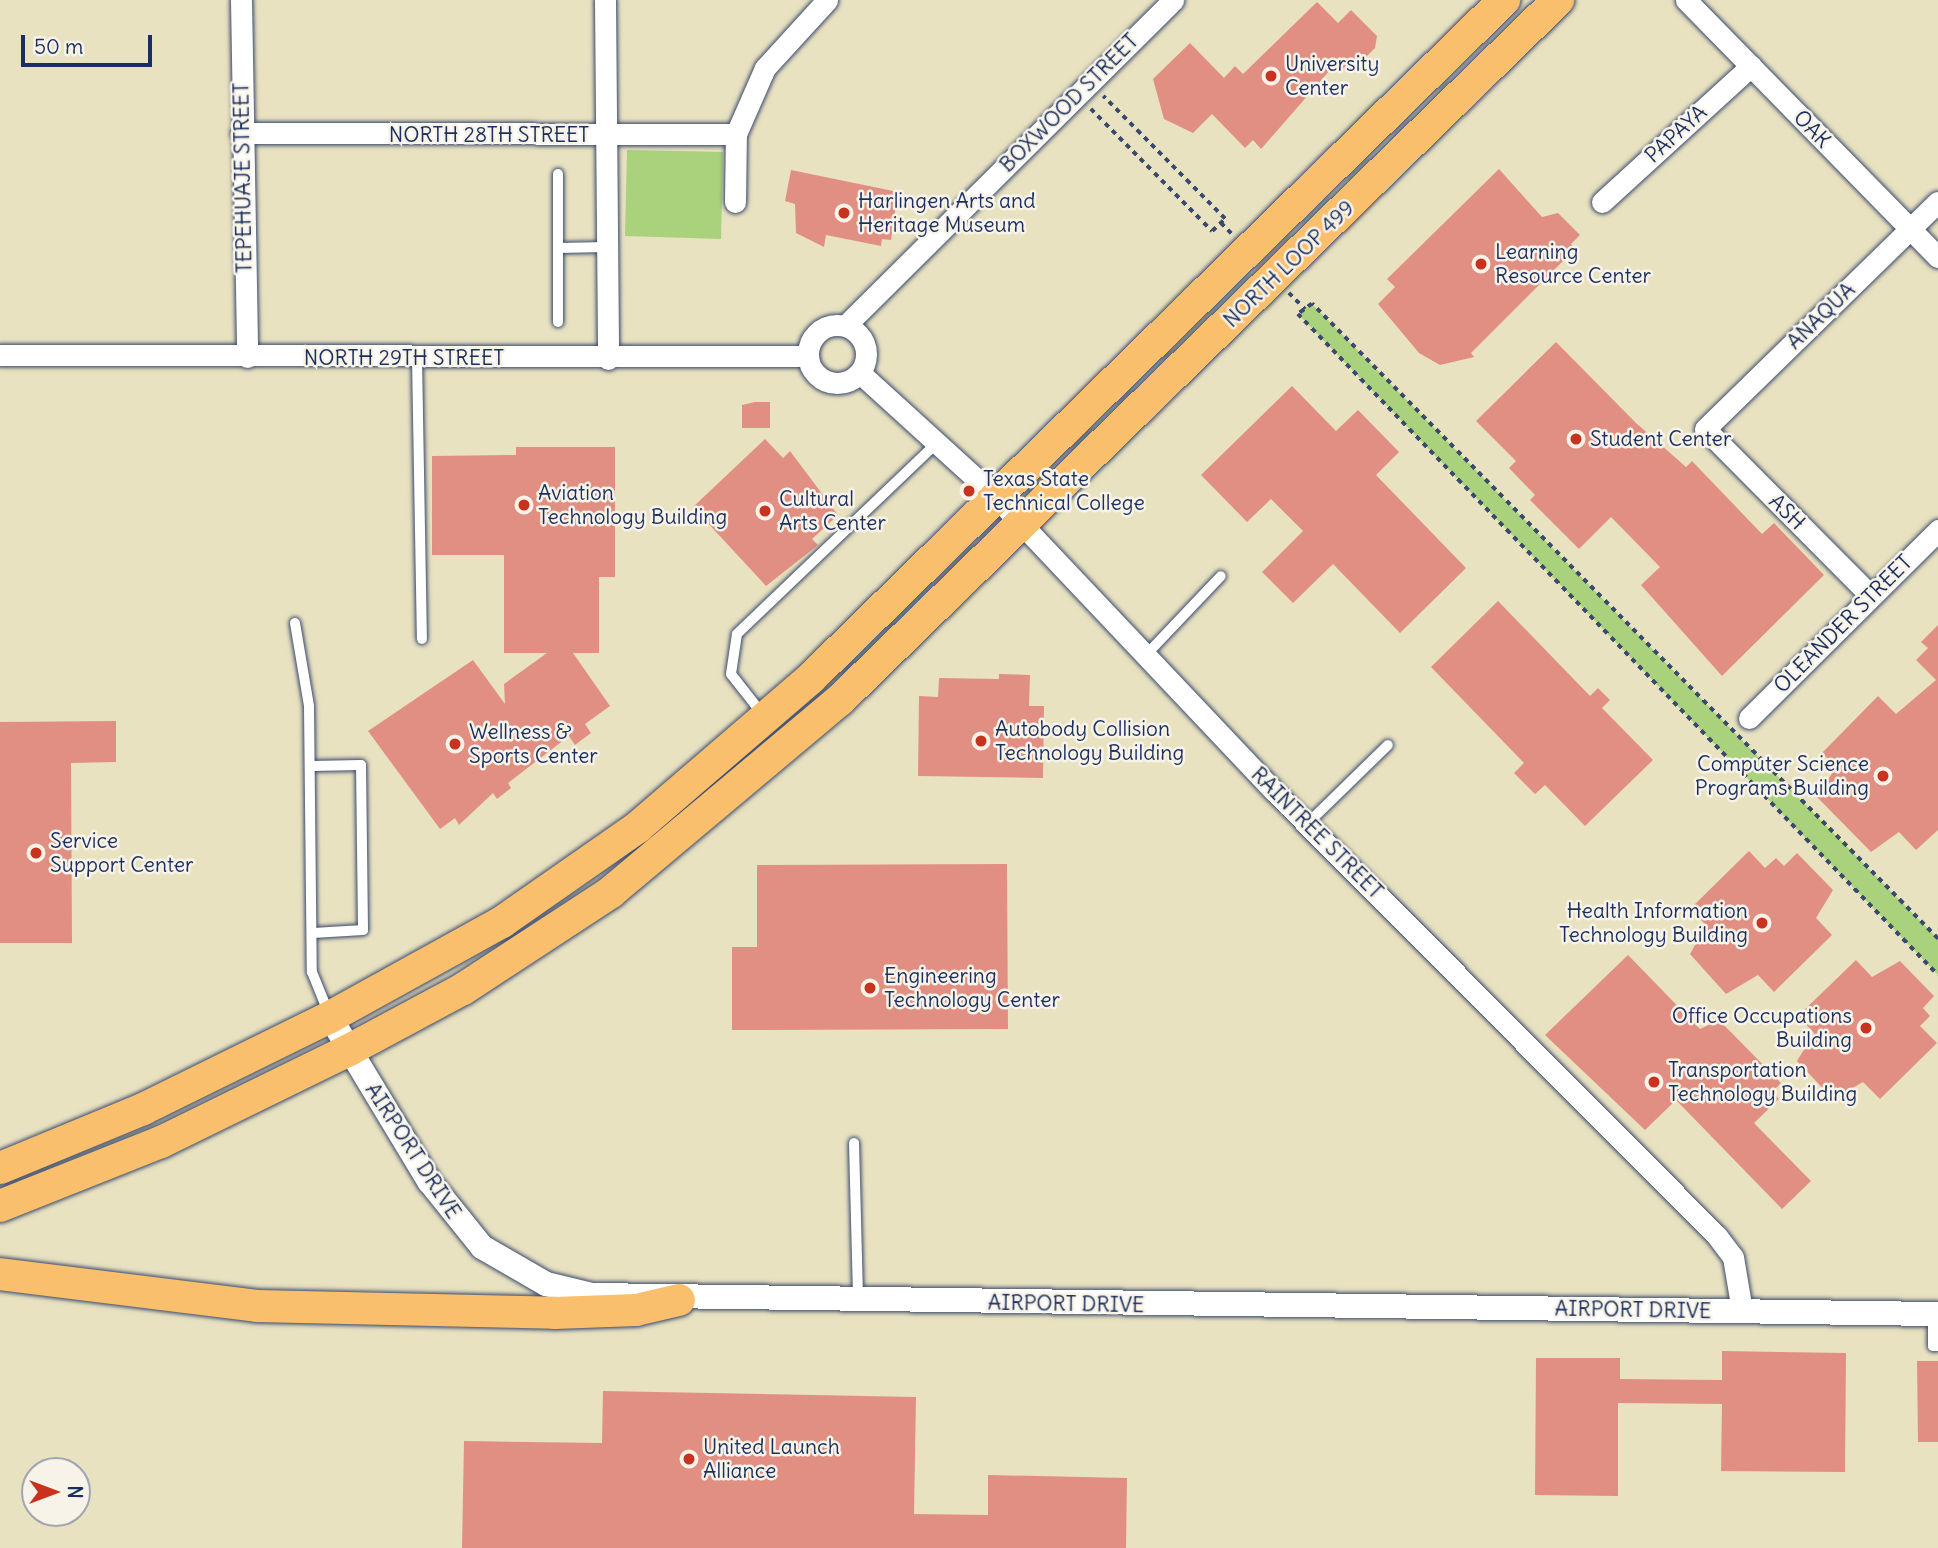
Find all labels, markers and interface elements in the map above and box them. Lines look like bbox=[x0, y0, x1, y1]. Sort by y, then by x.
scale bar bbox=[24, 21, 156, 65]
street label: BOXWOOD STREET bbox=[994, 28, 1144, 178]
text: 50 m bbox=[34, 33, 83, 60]
place label: University Center bbox=[1285, 51, 1379, 101]
marker: University Center bbox=[1263, 68, 1279, 84]
street label: TEPEHUAJE STREET bbox=[229, 82, 257, 274]
street label: PAPAYA bbox=[1640, 100, 1712, 168]
street label: OAK bbox=[1788, 105, 1836, 153]
street label: NORTH 28TH STREET bbox=[389, 122, 589, 148]
place label: Harlingen Arts and Heritage Museum bbox=[858, 188, 1036, 238]
street label: NORTH LOOP 499 bbox=[1218, 195, 1360, 333]
marker: Harlingen Arts and Heritage Museum bbox=[836, 205, 852, 221]
place label: Learning Resource Center bbox=[1495, 239, 1651, 289]
marker: Learning Resource Center bbox=[1473, 256, 1489, 272]
street label: ANAQUA bbox=[1782, 277, 1860, 355]
street label: NORTH 29TH STREET bbox=[304, 345, 504, 371]
place label: Student Center bbox=[1590, 426, 1731, 452]
marker: Student Center bbox=[1568, 431, 1584, 447]
place label: Texas State Technical College bbox=[983, 466, 1145, 516]
place label: Aviation Technology Building bbox=[538, 480, 727, 530]
marker: Texas State Technical College bbox=[961, 483, 977, 499]
place label: Cultural Arts Center bbox=[779, 486, 886, 536]
street label: ASH bbox=[1764, 489, 1810, 535]
marker: Aviation Technology Building bbox=[516, 497, 532, 513]
marker: Cultural Arts Center bbox=[757, 503, 773, 519]
street label: OLEANDER STREET bbox=[1769, 550, 1917, 698]
place label: Autobody Collision Technology Building bbox=[995, 716, 1184, 766]
place label: Wellness & Sports Center bbox=[469, 719, 598, 769]
marker: Autobody Collision Technology Building bbox=[973, 733, 989, 749]
marker: Wellness & Sports Center bbox=[447, 736, 463, 752]
place label: Computer Science Programs Building bbox=[1695, 751, 1869, 801]
street label: RAINTREE STREET bbox=[1246, 762, 1388, 904]
marker: Computer Science Programs Building bbox=[1875, 768, 1891, 784]
place label: Service Support Center bbox=[50, 828, 194, 878]
marker: Service Support Center bbox=[28, 845, 44, 861]
place label: Health Information Technology Building bbox=[1559, 898, 1748, 948]
marker: Health Information Technology Building bbox=[1754, 915, 1770, 931]
place label: Engineering Technology Center bbox=[884, 963, 1060, 1013]
marker: Engineering Technology Center bbox=[862, 980, 878, 996]
place label: Office Occupations Building bbox=[1672, 1003, 1852, 1053]
marker: Office Occupations Building bbox=[1858, 1020, 1874, 1036]
place label: Transportation Technology Building bbox=[1668, 1057, 1857, 1107]
marker: Transportation Technology Building bbox=[1646, 1074, 1662, 1090]
street label: AIRPORT DRIVE bbox=[360, 1078, 466, 1224]
street label: AIRPORT DRIVE bbox=[987, 1290, 1145, 1318]
street label: AIRPORT DRIVE bbox=[1554, 1296, 1712, 1324]
place label: United Launch Alliance bbox=[703, 1434, 840, 1484]
marker: United Launch Alliance bbox=[681, 1451, 697, 1467]
north arrow bbox=[21, 1457, 91, 1527]
text: N bbox=[63, 1485, 87, 1499]

